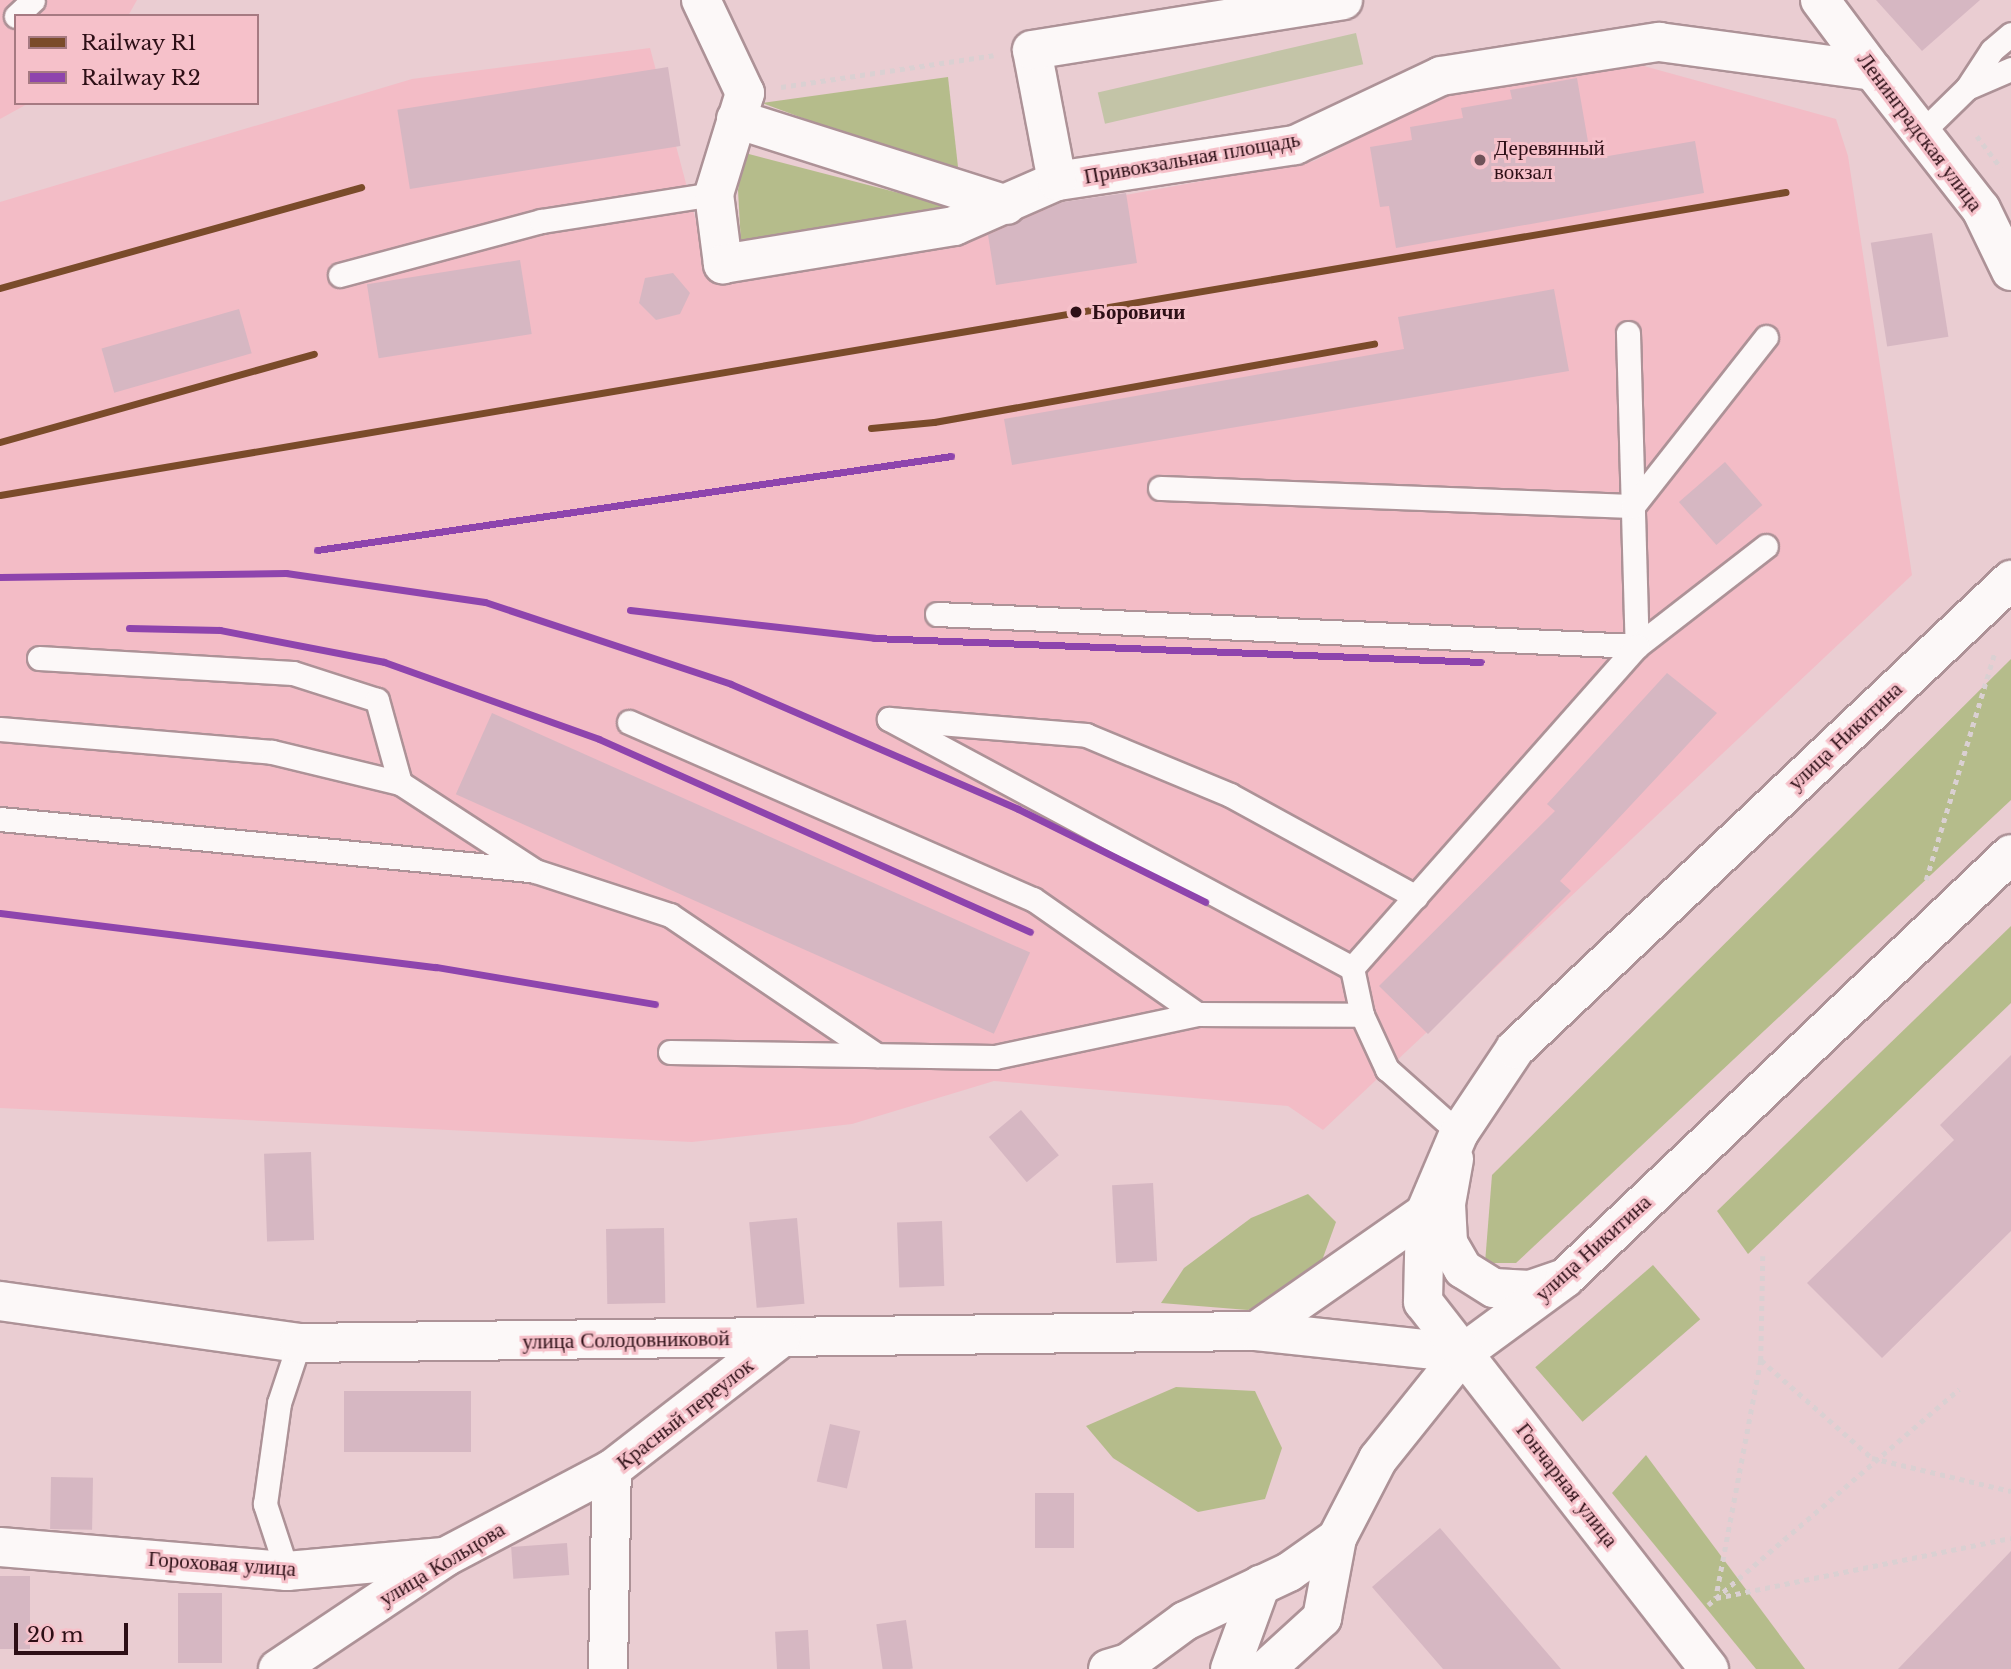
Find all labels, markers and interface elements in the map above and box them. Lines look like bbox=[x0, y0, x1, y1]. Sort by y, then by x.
legend bbox=[14, 14, 259, 105]
text: Railway R1 bbox=[81, 30, 197, 56]
street label: Ленинградская улица bbox=[1852, 48, 1988, 216]
text: Railway R2 bbox=[81, 65, 201, 91]
street label: Привокзальная площадь bbox=[1082, 127, 1302, 189]
place label: Деревянный вокзал bbox=[1494, 135, 1605, 185]
marker: Деревянный вокзал bbox=[1472, 152, 1488, 168]
place label: Боровичи bbox=[1092, 299, 1185, 325]
marker: Боровичи bbox=[1066, 302, 1086, 322]
street label: улица Никитина bbox=[1783, 677, 1907, 795]
street label: улица Никитина bbox=[1530, 1190, 1656, 1306]
street label: улица Солодовниковой bbox=[522, 1326, 730, 1354]
street label: Красный переулок bbox=[612, 1353, 758, 1475]
street label: Гончарная улица bbox=[1511, 1418, 1623, 1552]
street label: улица Кольцова bbox=[375, 1517, 509, 1611]
street label: Гороховая улица bbox=[147, 1546, 297, 1582]
scale bar bbox=[18, 1610, 131, 1654]
text: 20 m bbox=[27, 1622, 84, 1648]

